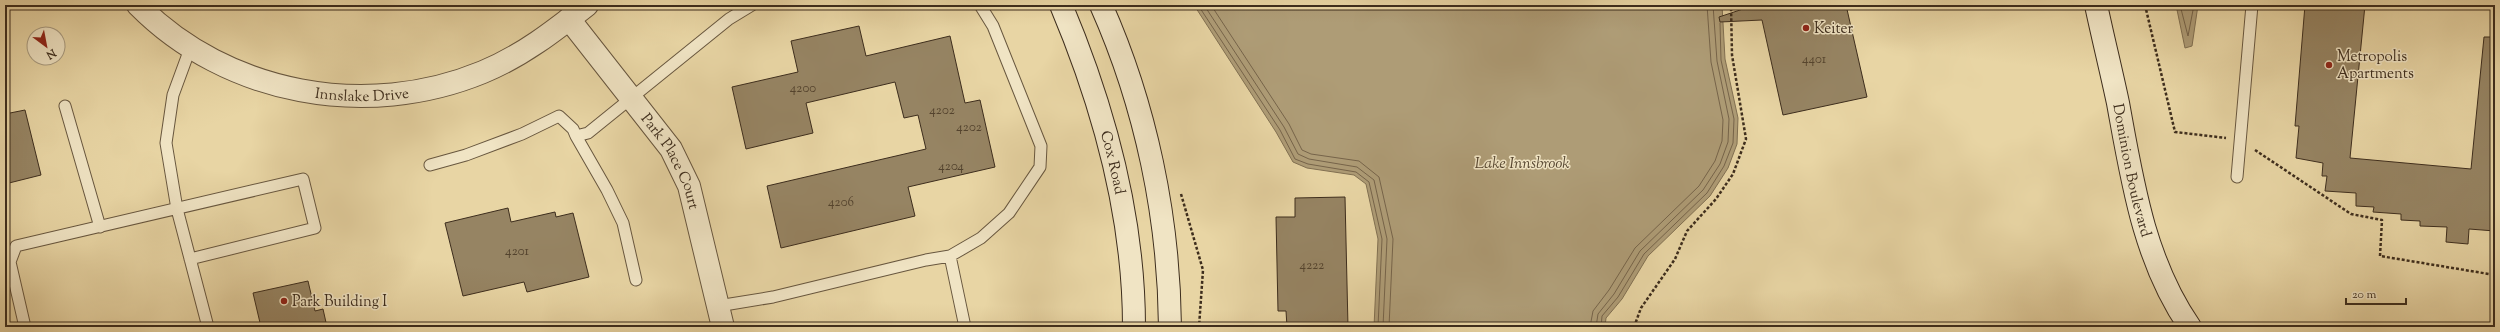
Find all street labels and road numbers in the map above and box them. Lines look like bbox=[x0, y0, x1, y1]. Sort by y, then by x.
street label: Innslake Drive bbox=[313, 84, 410, 108]
street label: Dominion Boulevard bbox=[2106, 102, 2156, 240]
street label: Park Place Court bbox=[635, 110, 703, 212]
street label: Cox Road bbox=[1094, 128, 1129, 197]

